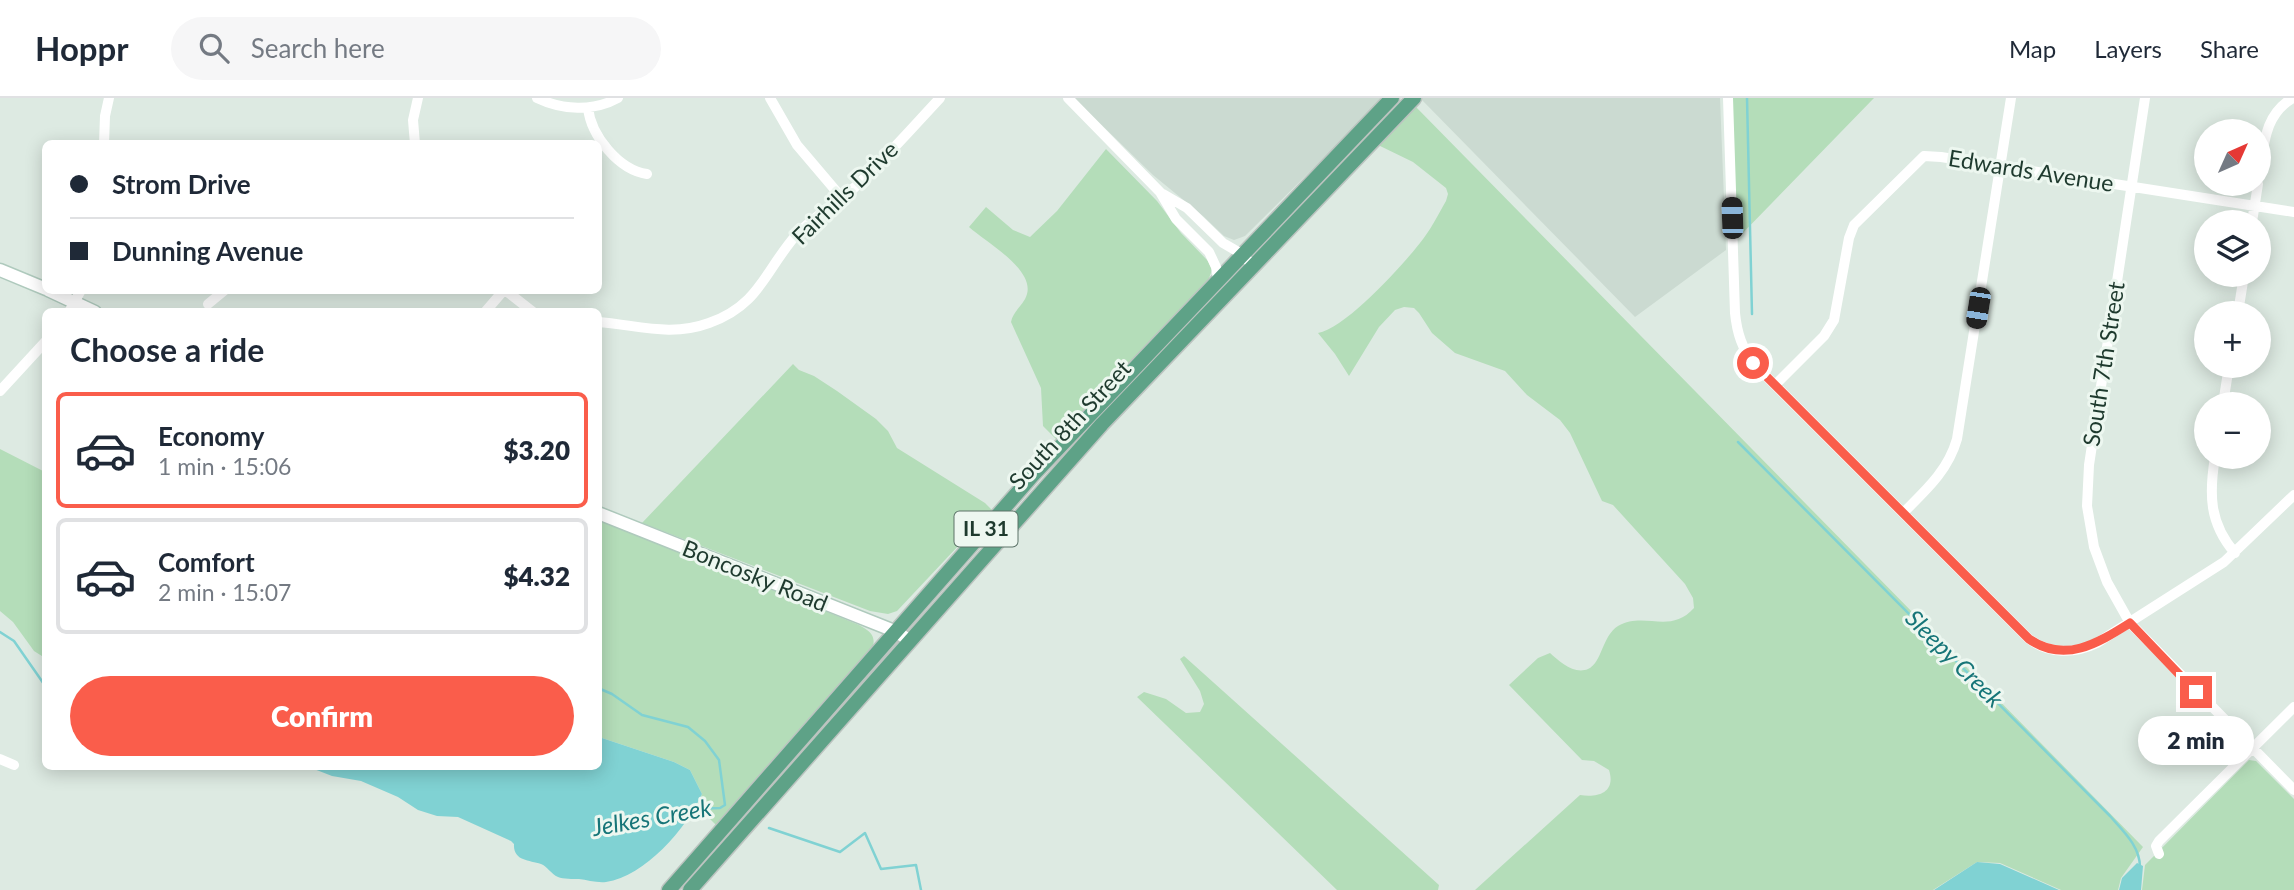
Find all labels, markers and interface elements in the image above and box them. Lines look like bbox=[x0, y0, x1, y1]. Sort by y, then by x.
search box bbox=[171, 17, 661, 80]
text: Hoppr bbox=[35, 28, 129, 68]
icon: search bbox=[195, 29, 233, 67]
text: Search here bbox=[251, 32, 385, 64]
text: Map bbox=[2009, 34, 2056, 63]
text: Layers bbox=[2094, 34, 2162, 63]
text: Share bbox=[2200, 34, 2259, 63]
north arrow bbox=[2194, 119, 2272, 196]
map controls bbox=[2194, 119, 2271, 469]
street label: Fairhills Drive bbox=[785, 135, 903, 250]
street label: Edwards Avenue bbox=[1946, 143, 2116, 197]
text: Strom Drive bbox=[112, 168, 251, 200]
car bbox=[1721, 197, 1744, 239]
button: layers bbox=[2194, 210, 2271, 287]
text: Dunning Avenue bbox=[112, 235, 303, 267]
street label: South 7th Street bbox=[2076, 279, 2130, 448]
car bbox=[1965, 286, 1992, 330]
button: + bbox=[2194, 301, 2271, 378]
text: Choose a ride bbox=[70, 330, 264, 369]
route start bbox=[1737, 347, 1769, 379]
street label: South 8th Street bbox=[1002, 353, 1137, 495]
button: − bbox=[2194, 392, 2271, 469]
icon: car bbox=[74, 419, 137, 482]
text: Economy bbox=[158, 420, 264, 452]
text: $3.20 bbox=[503, 434, 570, 466]
text: 1 min · 15:06 bbox=[158, 452, 291, 480]
road number: IL 31 bbox=[954, 512, 1018, 546]
street label: Boncosky Road bbox=[679, 533, 832, 617]
icon: car bbox=[74, 545, 137, 608]
text: Comfort bbox=[158, 546, 255, 578]
text: $4.32 bbox=[503, 560, 570, 592]
text: 2 min · 15:07 bbox=[158, 578, 291, 606]
water label: Sleepy Creek bbox=[1900, 603, 2010, 713]
button: Confirm bbox=[70, 676, 574, 756]
route end bbox=[2180, 676, 2212, 708]
callout: 2 min bbox=[2138, 716, 2254, 766]
text: 2 min bbox=[2167, 726, 2225, 754]
water label: Jelkes Creek bbox=[589, 792, 714, 841]

